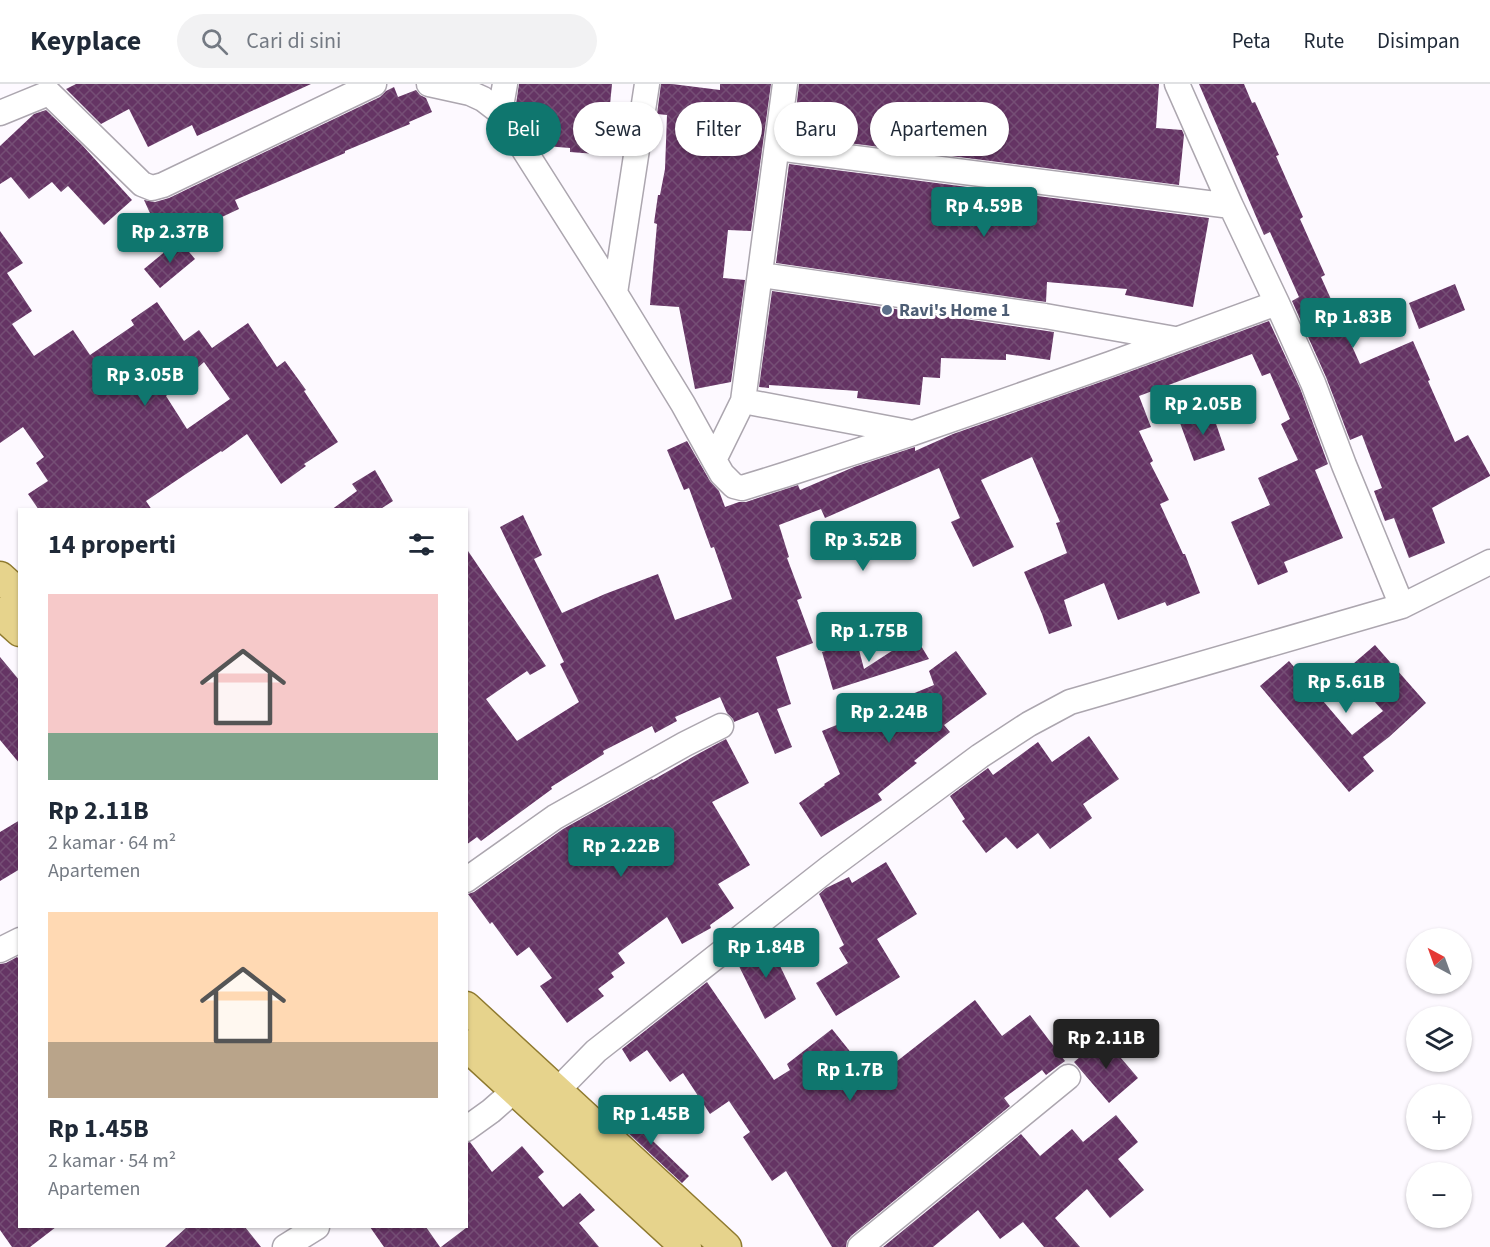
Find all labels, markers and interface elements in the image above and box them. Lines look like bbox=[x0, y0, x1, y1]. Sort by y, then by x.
search box bbox=[177, 14, 597, 68]
text: Keyplace bbox=[30, 21, 141, 61]
icon: search bbox=[198, 25, 231, 58]
text: Cari di sini bbox=[246, 25, 342, 57]
text: Peta bbox=[1232, 26, 1270, 56]
text: Rute bbox=[1303, 26, 1344, 56]
text: Disimpan bbox=[1377, 26, 1460, 56]
chip: Beli bbox=[486, 102, 561, 156]
chip: Sewa bbox=[573, 102, 663, 156]
chip: Filter bbox=[675, 102, 762, 156]
chip: Baru bbox=[774, 102, 858, 156]
chip: Apartemen bbox=[870, 102, 1009, 156]
pin: Rp 4.59B bbox=[922, 187, 1046, 238]
text: Rp 4.59B bbox=[945, 192, 1023, 220]
pin: Rp 2.37B bbox=[108, 213, 232, 264]
text: Rp 2.37B bbox=[131, 218, 209, 246]
place label: Ravi's Home 1 bbox=[899, 298, 1010, 323]
pin: Rp 1.83B bbox=[1291, 298, 1415, 349]
marker: Ravi's Home 1 bbox=[880, 303, 894, 317]
text: Rp 1.83B bbox=[1314, 303, 1392, 331]
pin: Rp 3.05B bbox=[83, 356, 207, 407]
text: Rp 3.05B bbox=[106, 361, 184, 389]
pin: Rp 2.05B bbox=[1141, 385, 1265, 436]
text: Rp 2.05B bbox=[1164, 390, 1242, 418]
pin: Rp 3.52B bbox=[801, 521, 925, 572]
text: 14 properti bbox=[48, 526, 176, 563]
text: Rp 3.52B bbox=[824, 526, 902, 554]
icon: filters bbox=[405, 528, 438, 561]
pin: Rp 1.75B bbox=[807, 612, 931, 663]
text: Rp 1.75B bbox=[830, 617, 908, 645]
icon: home bbox=[189, 633, 297, 741]
pin: Rp 5.61B bbox=[1284, 663, 1408, 714]
text: Rp 5.61B bbox=[1307, 668, 1385, 696]
pin: Rp 2.24B bbox=[827, 693, 951, 744]
text: Rp 2.24B bbox=[850, 698, 928, 726]
text: Rp 2.11B bbox=[48, 792, 149, 829]
pin: Rp 2.22B bbox=[559, 827, 683, 878]
text: 2 kamar · 64 m² bbox=[48, 829, 176, 857]
text: Rp 2.22B bbox=[582, 832, 660, 860]
text: Apartemen bbox=[48, 857, 141, 885]
pin: Rp 1.84B bbox=[704, 928, 828, 979]
north arrow bbox=[1406, 928, 1472, 994]
map controls bbox=[1406, 928, 1472, 1228]
text: Rp 1.84B bbox=[727, 933, 805, 961]
icon: home bbox=[189, 951, 297, 1059]
button: layers bbox=[1406, 1006, 1472, 1072]
pin: Rp 2.11B bbox=[1044, 1019, 1168, 1070]
text: Rp 2.11B bbox=[1067, 1024, 1145, 1052]
pin: Rp 1.7B bbox=[795, 1051, 905, 1102]
text: Rp 1.7B bbox=[817, 1056, 883, 1084]
button: + bbox=[1406, 1084, 1472, 1150]
pin: Rp 1.45B bbox=[589, 1095, 713, 1146]
text: Rp 1.45B bbox=[612, 1100, 690, 1128]
text: Rp 1.45B bbox=[48, 1110, 149, 1147]
text: 2 kamar · 54 m² bbox=[48, 1147, 176, 1175]
button: − bbox=[1406, 1162, 1472, 1228]
text: Apartemen bbox=[48, 1175, 141, 1203]

